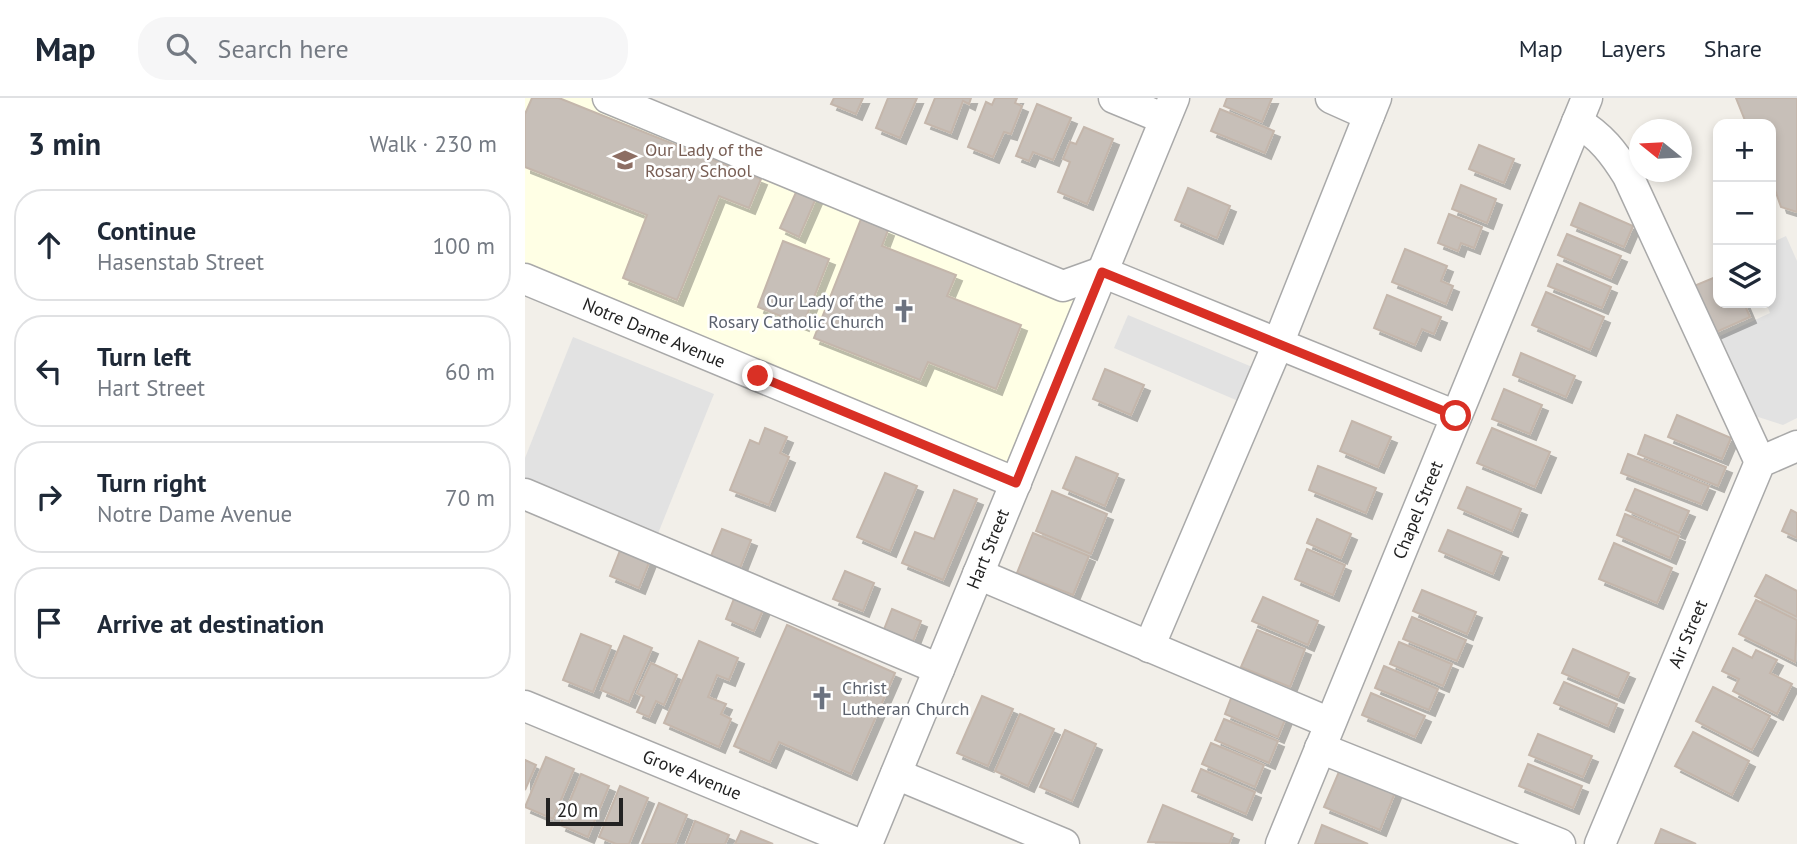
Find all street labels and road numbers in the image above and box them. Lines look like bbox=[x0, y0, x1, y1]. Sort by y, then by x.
street label: Notre Dame Avenue bbox=[579, 292, 729, 373]
street label: Chapel Street bbox=[1387, 457, 1448, 562]
street label: Hart Street bbox=[961, 505, 1014, 592]
street label: Air Street bbox=[1663, 596, 1712, 672]
street label: Grove Avenue bbox=[639, 744, 745, 805]

